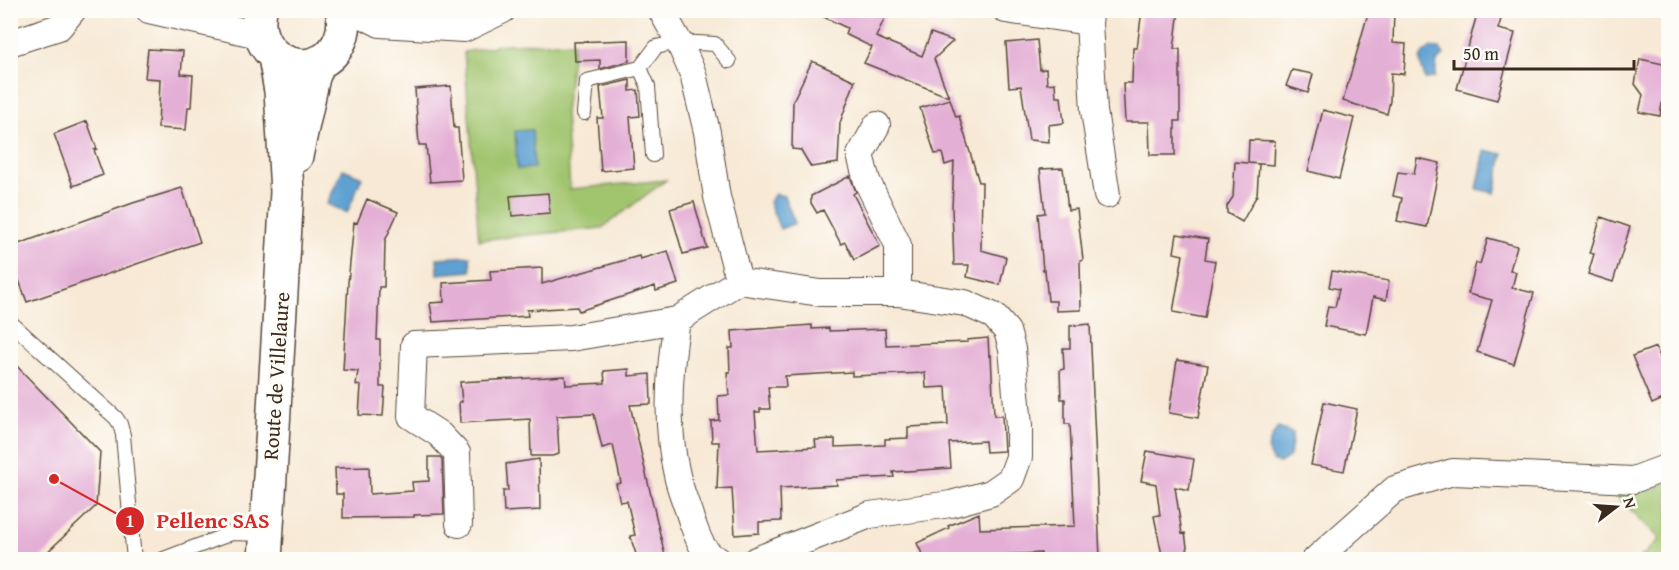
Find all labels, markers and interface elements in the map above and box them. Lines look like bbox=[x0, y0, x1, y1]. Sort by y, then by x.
scale bar bbox=[1454, 33, 1634, 71]
text: 50 m bbox=[1463, 40, 1499, 67]
street label: Route de Villelaure bbox=[255, 291, 297, 461]
north arrow bbox=[1586, 477, 1646, 537]
text: N bbox=[1617, 494, 1643, 512]
callout: Pellenc SAS bbox=[115, 501, 282, 541]
text: Pellenc SAS bbox=[156, 504, 270, 536]
text: 1 bbox=[125, 507, 135, 534]

